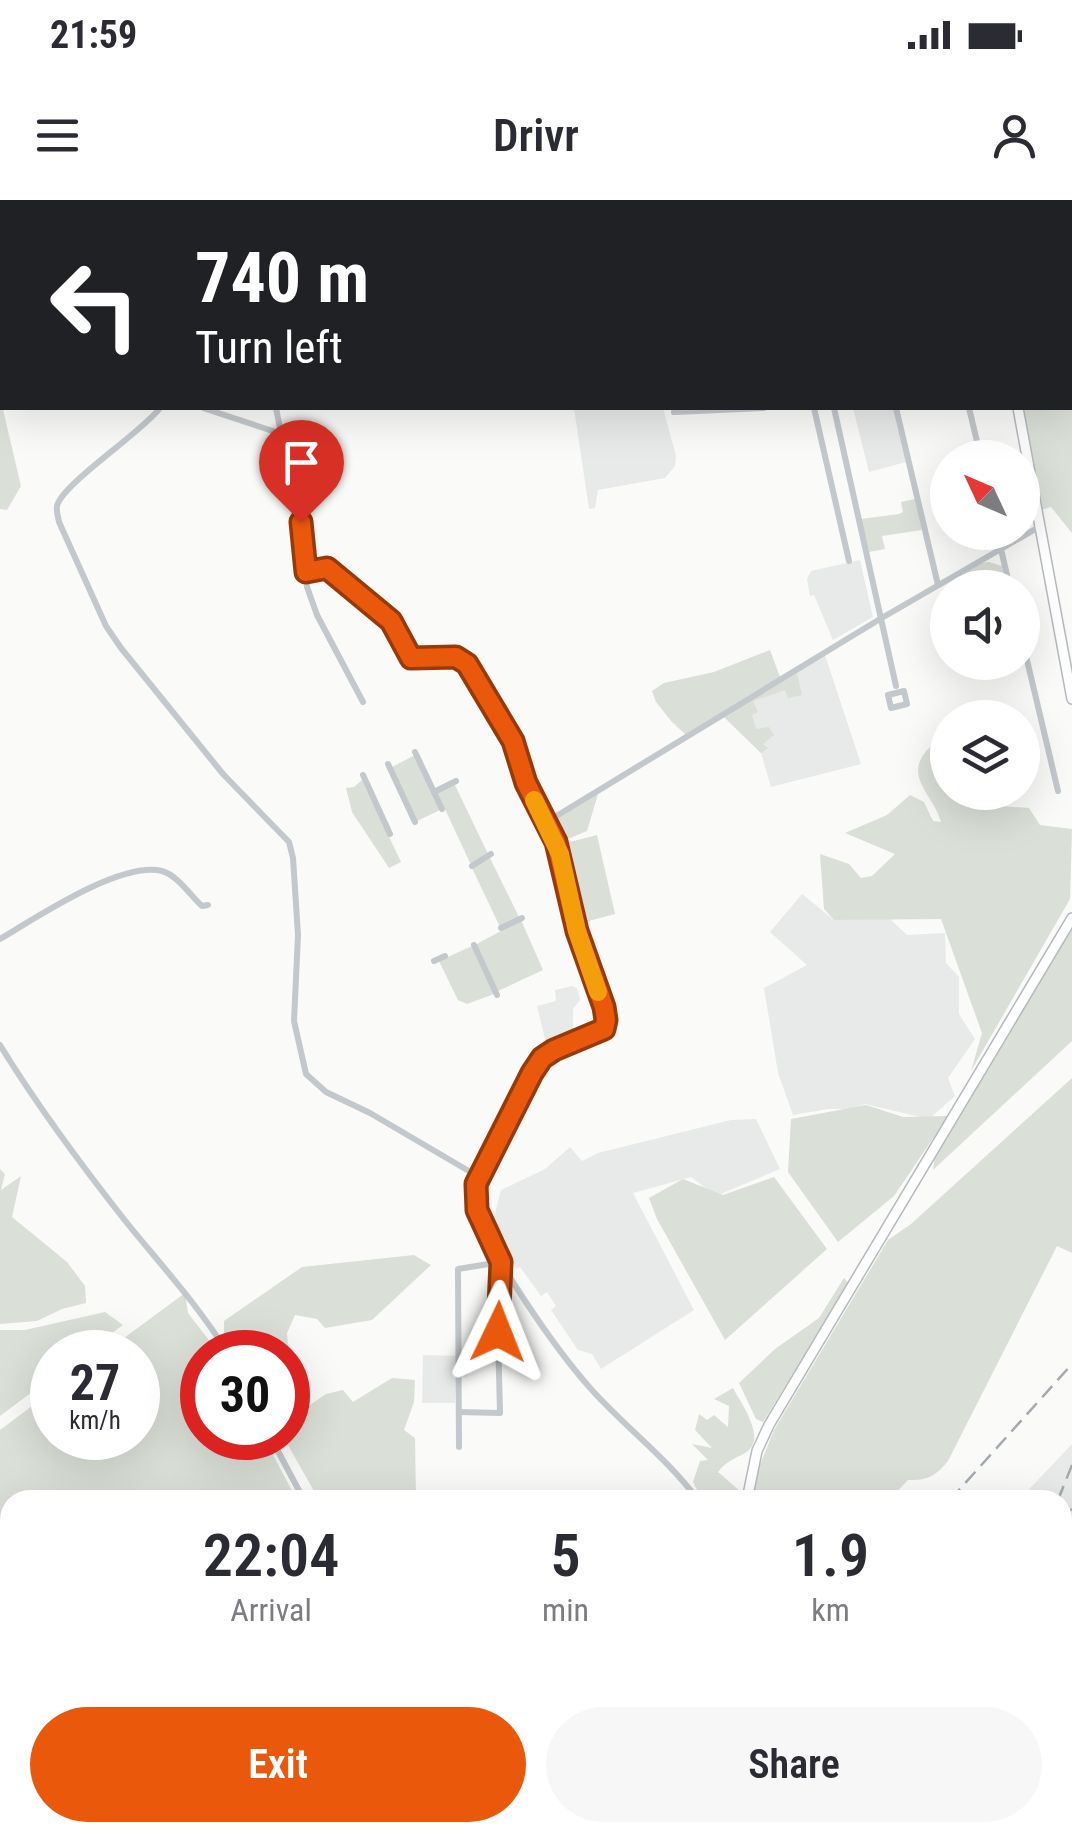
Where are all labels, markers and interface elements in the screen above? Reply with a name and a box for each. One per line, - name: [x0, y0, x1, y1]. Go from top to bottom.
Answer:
- text: 21:59: [50, 13, 137, 57]
- icon: menu: [30, 108, 85, 163]
- icon: person: [987, 108, 1042, 163]
- text: Drivr: [493, 109, 579, 162]
- text: 740 m: [195, 237, 369, 319]
- icon: left: [30, 240, 160, 370]
- text: Turn left: [195, 321, 343, 374]
- pin: [259, 420, 344, 523]
- icon: arrive: [274, 435, 329, 490]
- north arrow: [930, 440, 1040, 550]
- map controls: [930, 440, 1040, 810]
- button: sound: [930, 570, 1040, 680]
- button: layers: [930, 700, 1040, 810]
- position arrow: [446, 1280, 550, 1384]
- speed limit sign: 30: [180, 1330, 310, 1460]
- text: 27: [70, 1354, 120, 1412]
- text: km/h: [69, 1406, 121, 1435]
- text: 22:04: [203, 1520, 339, 1591]
- text: 5: [550, 1520, 581, 1591]
- text: 1.9: [792, 1520, 869, 1591]
- text: Arrival: [230, 1591, 312, 1629]
- text: min: [542, 1591, 589, 1629]
- text: km: [811, 1591, 850, 1629]
- button: Exit: [30, 1707, 526, 1822]
- button: Share: [546, 1707, 1042, 1822]

